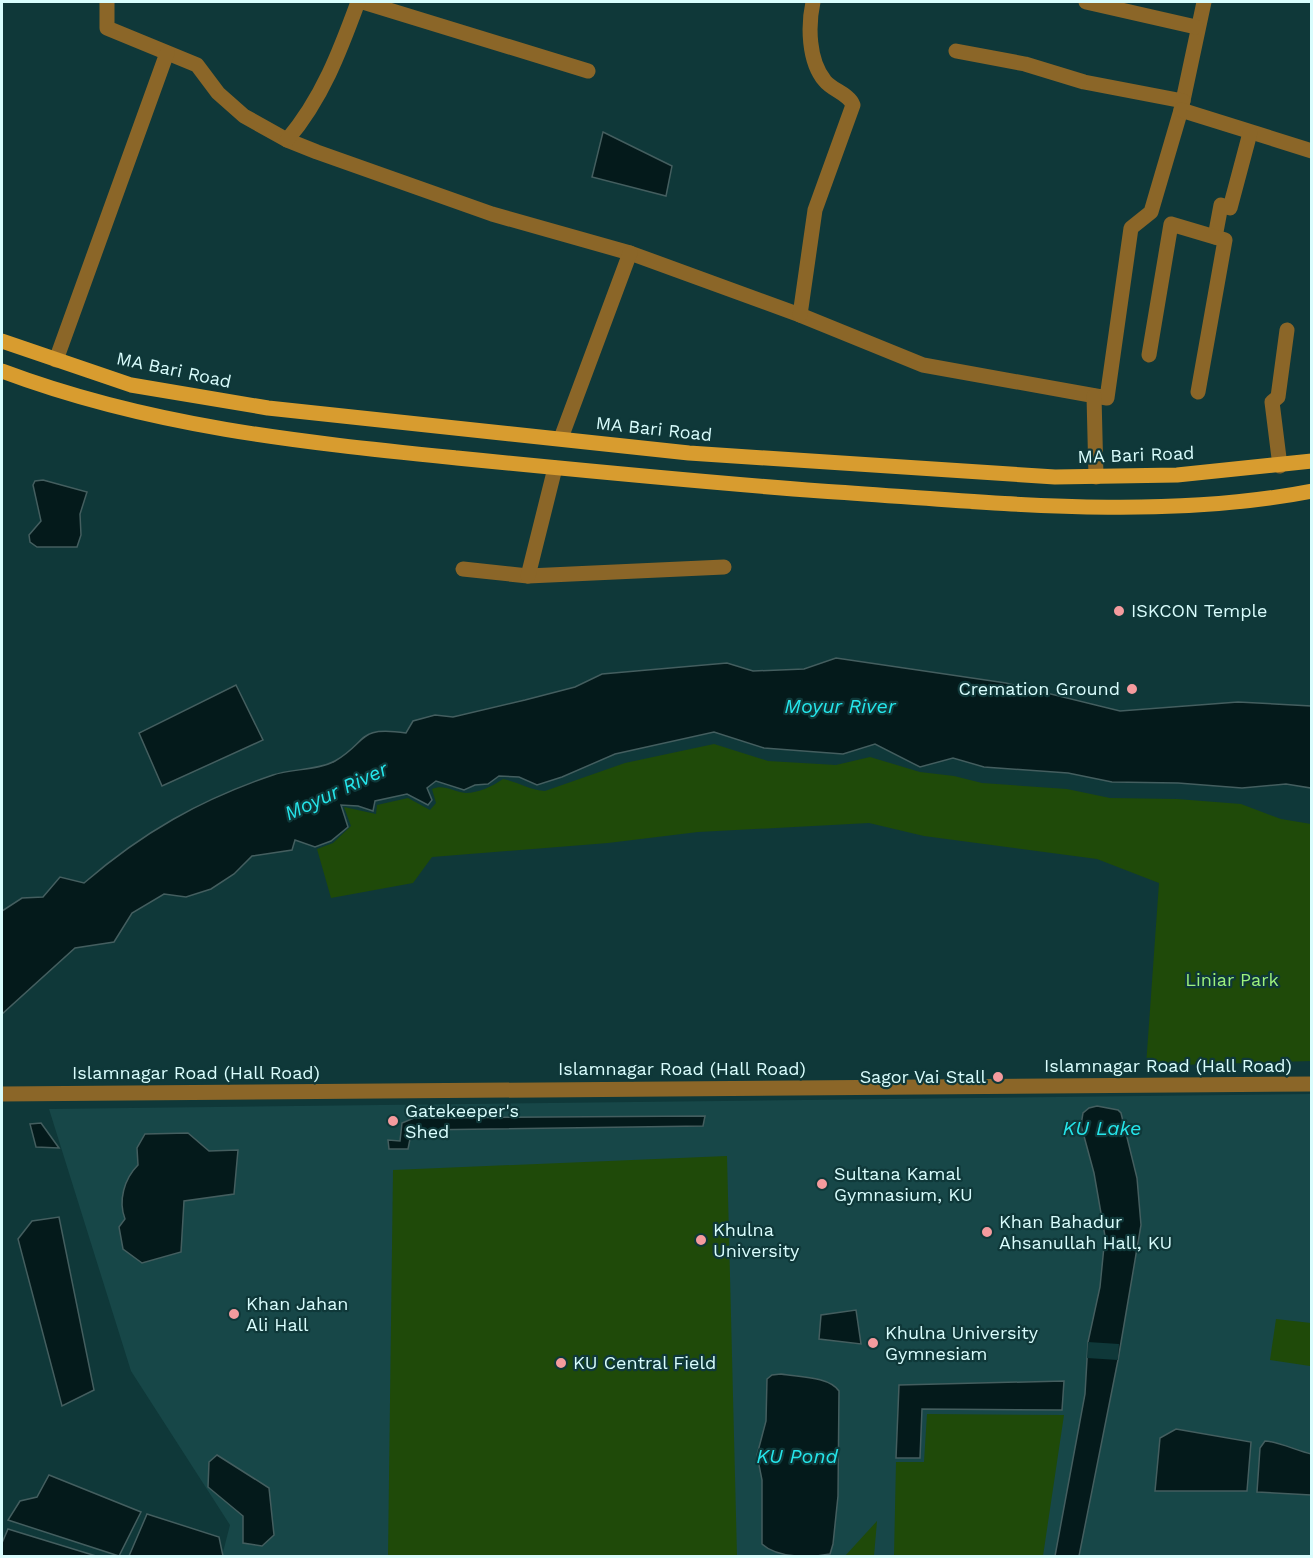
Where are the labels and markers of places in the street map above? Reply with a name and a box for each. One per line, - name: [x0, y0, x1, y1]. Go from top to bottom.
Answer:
- place label: ISKCON Temple: [1131, 600, 1267, 621]
- marker: ISKCON Temple: [1112, 604, 1126, 618]
- place label: Cremation Ground: [958, 678, 1120, 699]
- marker: Cremation Ground: [1125, 682, 1139, 696]
- place label: Sagor Vai Stall: [860, 1066, 986, 1087]
- marker: Sagor Vai Stall: [991, 1070, 1005, 1084]
- place label: Gatekeeper's Shed: [405, 1100, 519, 1142]
- marker: Gatekeeper's Shed: [386, 1114, 400, 1128]
- place label: Sultana Kamal Gymnasium, KU: [834, 1163, 973, 1205]
- marker: Sultana Kamal Gymnasium, KU: [815, 1177, 829, 1191]
- place label: Khan Bahadur Ahsanullah Hall, KU: [999, 1211, 1172, 1253]
- place label: Khulna University: [713, 1219, 800, 1261]
- marker: Khan Bahadur Ahsanullah Hall, KU: [980, 1225, 994, 1239]
- marker: Khulna University: [694, 1233, 708, 1247]
- place label: Khan Jahan Ali Hall: [246, 1293, 349, 1335]
- marker: Khan Jahan Ali Hall: [227, 1307, 241, 1321]
- place label: Khulna University Gymnesiam: [885, 1322, 1039, 1364]
- marker: Khulna University Gymnesiam: [866, 1336, 880, 1350]
- place label: KU Central Field: [573, 1352, 716, 1373]
- marker: KU Central Field: [554, 1356, 568, 1370]

